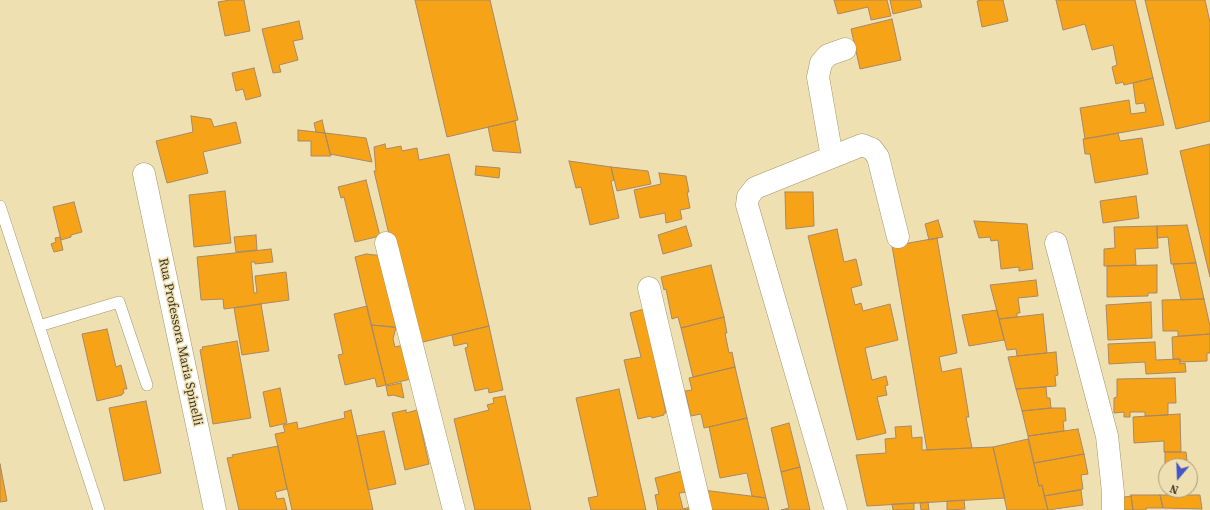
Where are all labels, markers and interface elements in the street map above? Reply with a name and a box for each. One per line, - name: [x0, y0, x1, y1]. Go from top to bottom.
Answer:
- street label: Rua Professora Maria Spinelli: [155, 257, 205, 427]
- north arrow: [1158, 458, 1198, 498]
- text: N: [1168, 480, 1180, 497]

